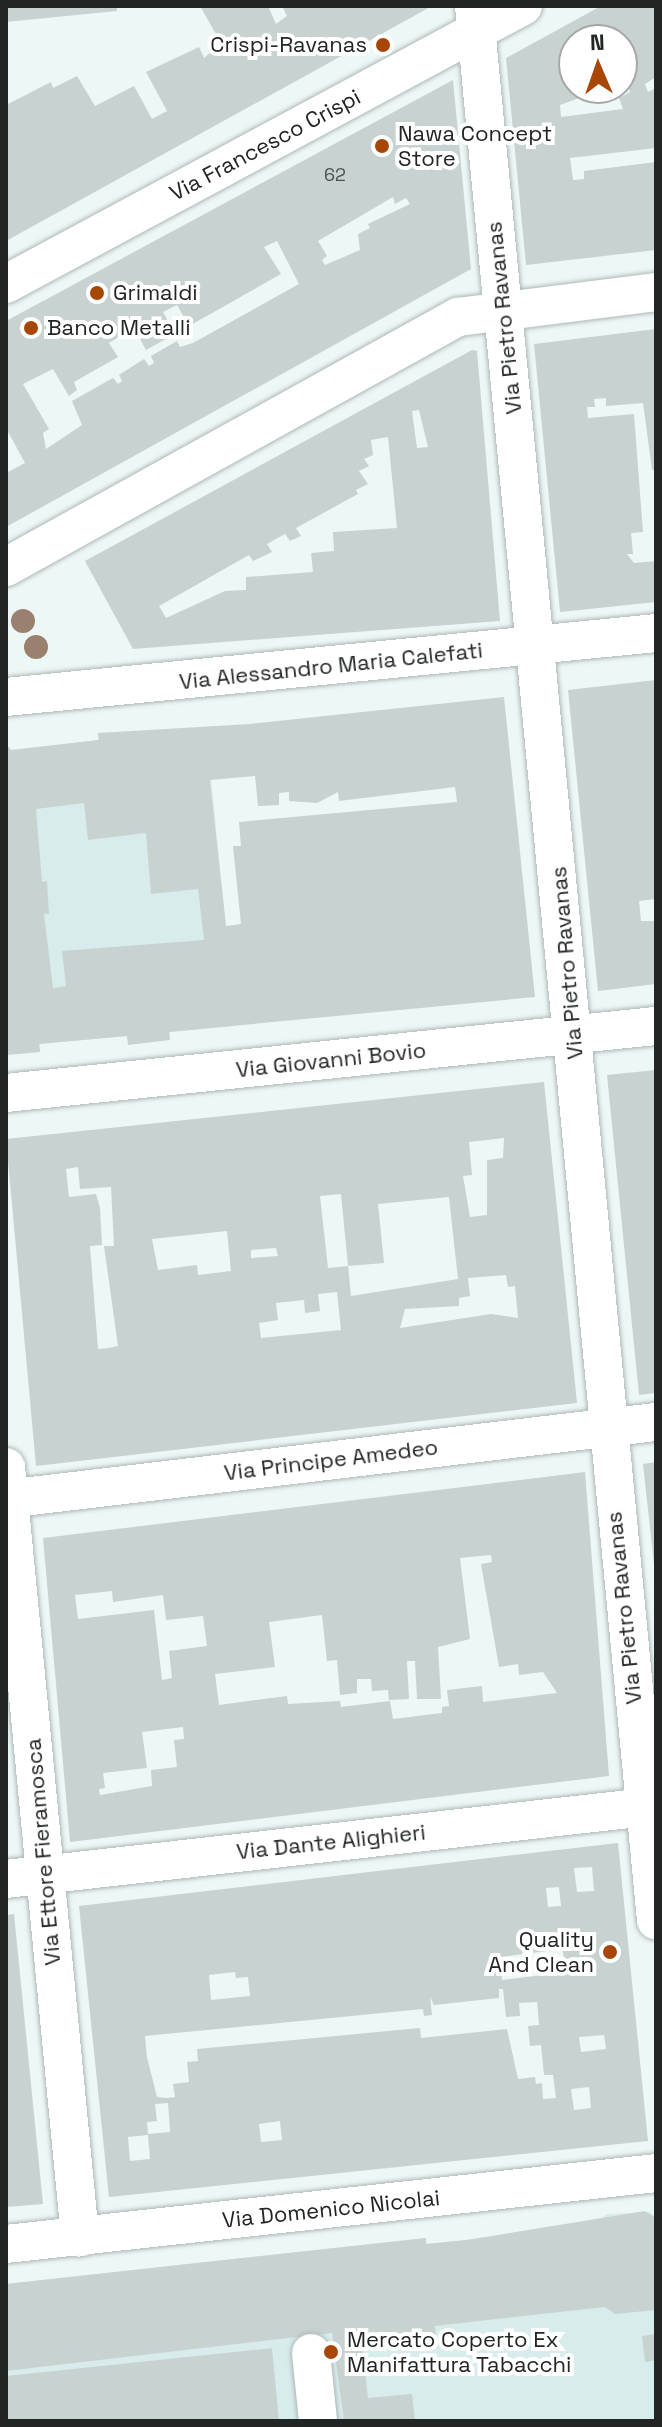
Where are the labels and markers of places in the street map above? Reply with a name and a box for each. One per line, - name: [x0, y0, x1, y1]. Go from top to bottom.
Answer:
- place label: Crispi-Ravanas: [210, 32, 367, 58]
- marker: Crispi-Ravanas: [374, 36, 392, 54]
- place label: Nawa Concept Store: [398, 120, 552, 172]
- marker: Nawa Concept Store: [373, 137, 391, 155]
- place label: Grimaldi: [113, 280, 198, 306]
- marker: Grimaldi: [88, 284, 106, 302]
- place label: Banco Metalli: [47, 315, 191, 341]
- marker: Banco Metalli: [22, 319, 40, 337]
- place label: Quality And Clean: [488, 1926, 594, 1978]
- marker: Quality And Clean: [601, 1943, 619, 1961]
- place label: Mercato Coperto Ex Manifattura Tabacchi: [347, 2326, 572, 2378]
- marker: Mercato Coperto Ex Manifattura Tabacchi: [322, 2343, 340, 2361]

